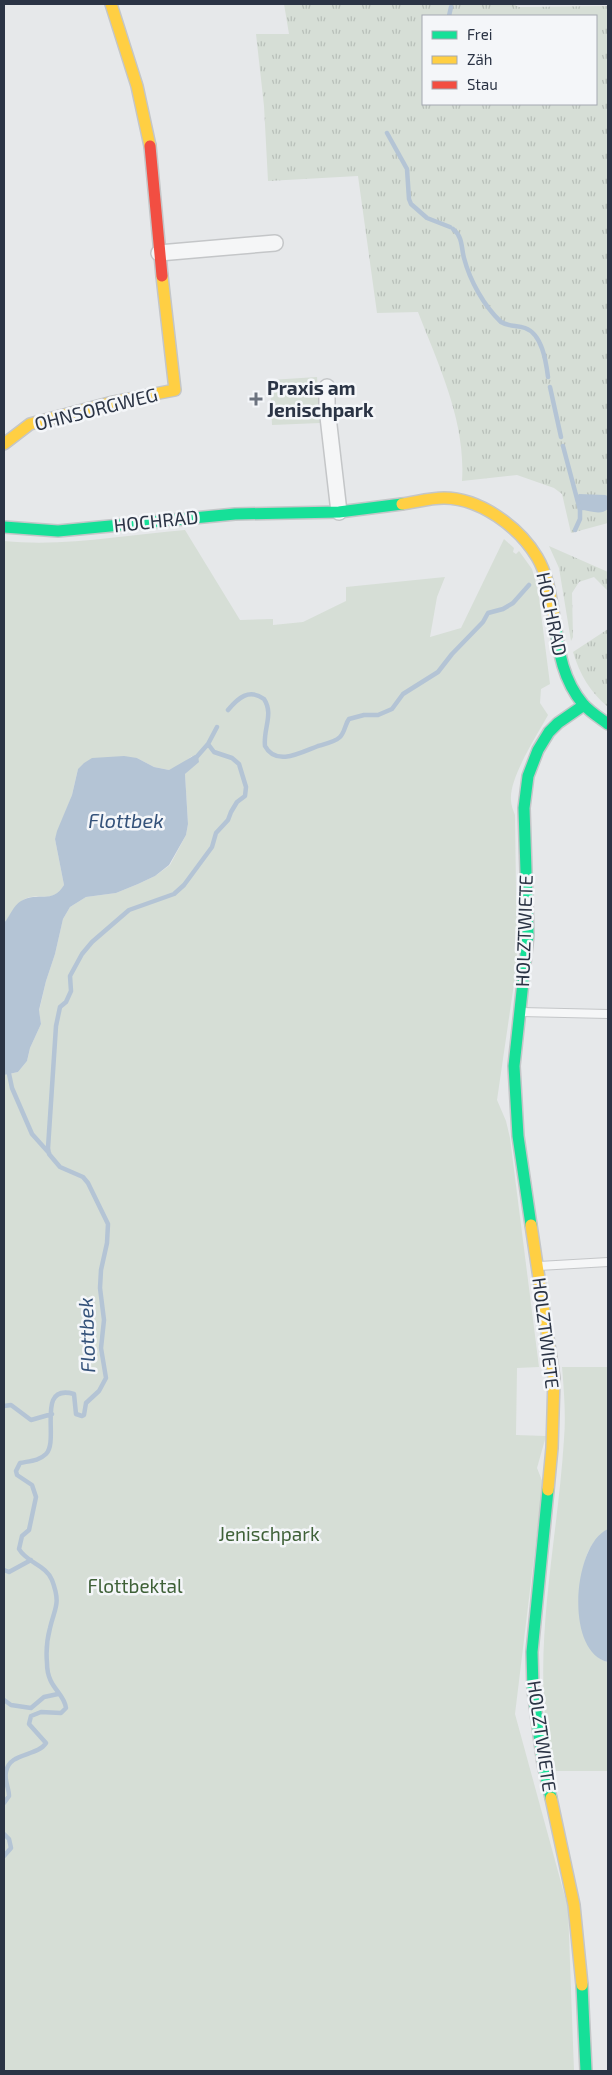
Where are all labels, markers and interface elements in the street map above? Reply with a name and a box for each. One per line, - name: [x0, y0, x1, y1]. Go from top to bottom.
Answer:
- legend: [422, 15, 597, 105]
- text: Frei: [467, 25, 492, 43]
- text: Zäh: [467, 50, 492, 68]
- text: Stau: [467, 75, 498, 93]
- place label: Praxis am Jenischpark: [267, 376, 374, 421]
- street label: OHNSORGWEG: [32, 382, 160, 435]
- marker: Praxis am Jenischpark: [249, 392, 263, 406]
- street label: HOCHRAD: [112, 505, 199, 536]
- street label: HOCHRAD: [532, 570, 573, 658]
- water label: Flottbek: [88, 808, 164, 832]
- street label: HOLZTWIETE: [510, 874, 537, 987]
- street label: HOLZTWIETE: [528, 1276, 565, 1390]
- water label: Flottbek: [73, 1297, 99, 1373]
- park label: Jenischpark: [218, 1522, 320, 1545]
- park label: Flottbektal: [87, 1574, 183, 1597]
- street label: HOLZTWIETE: [523, 1679, 562, 1793]

